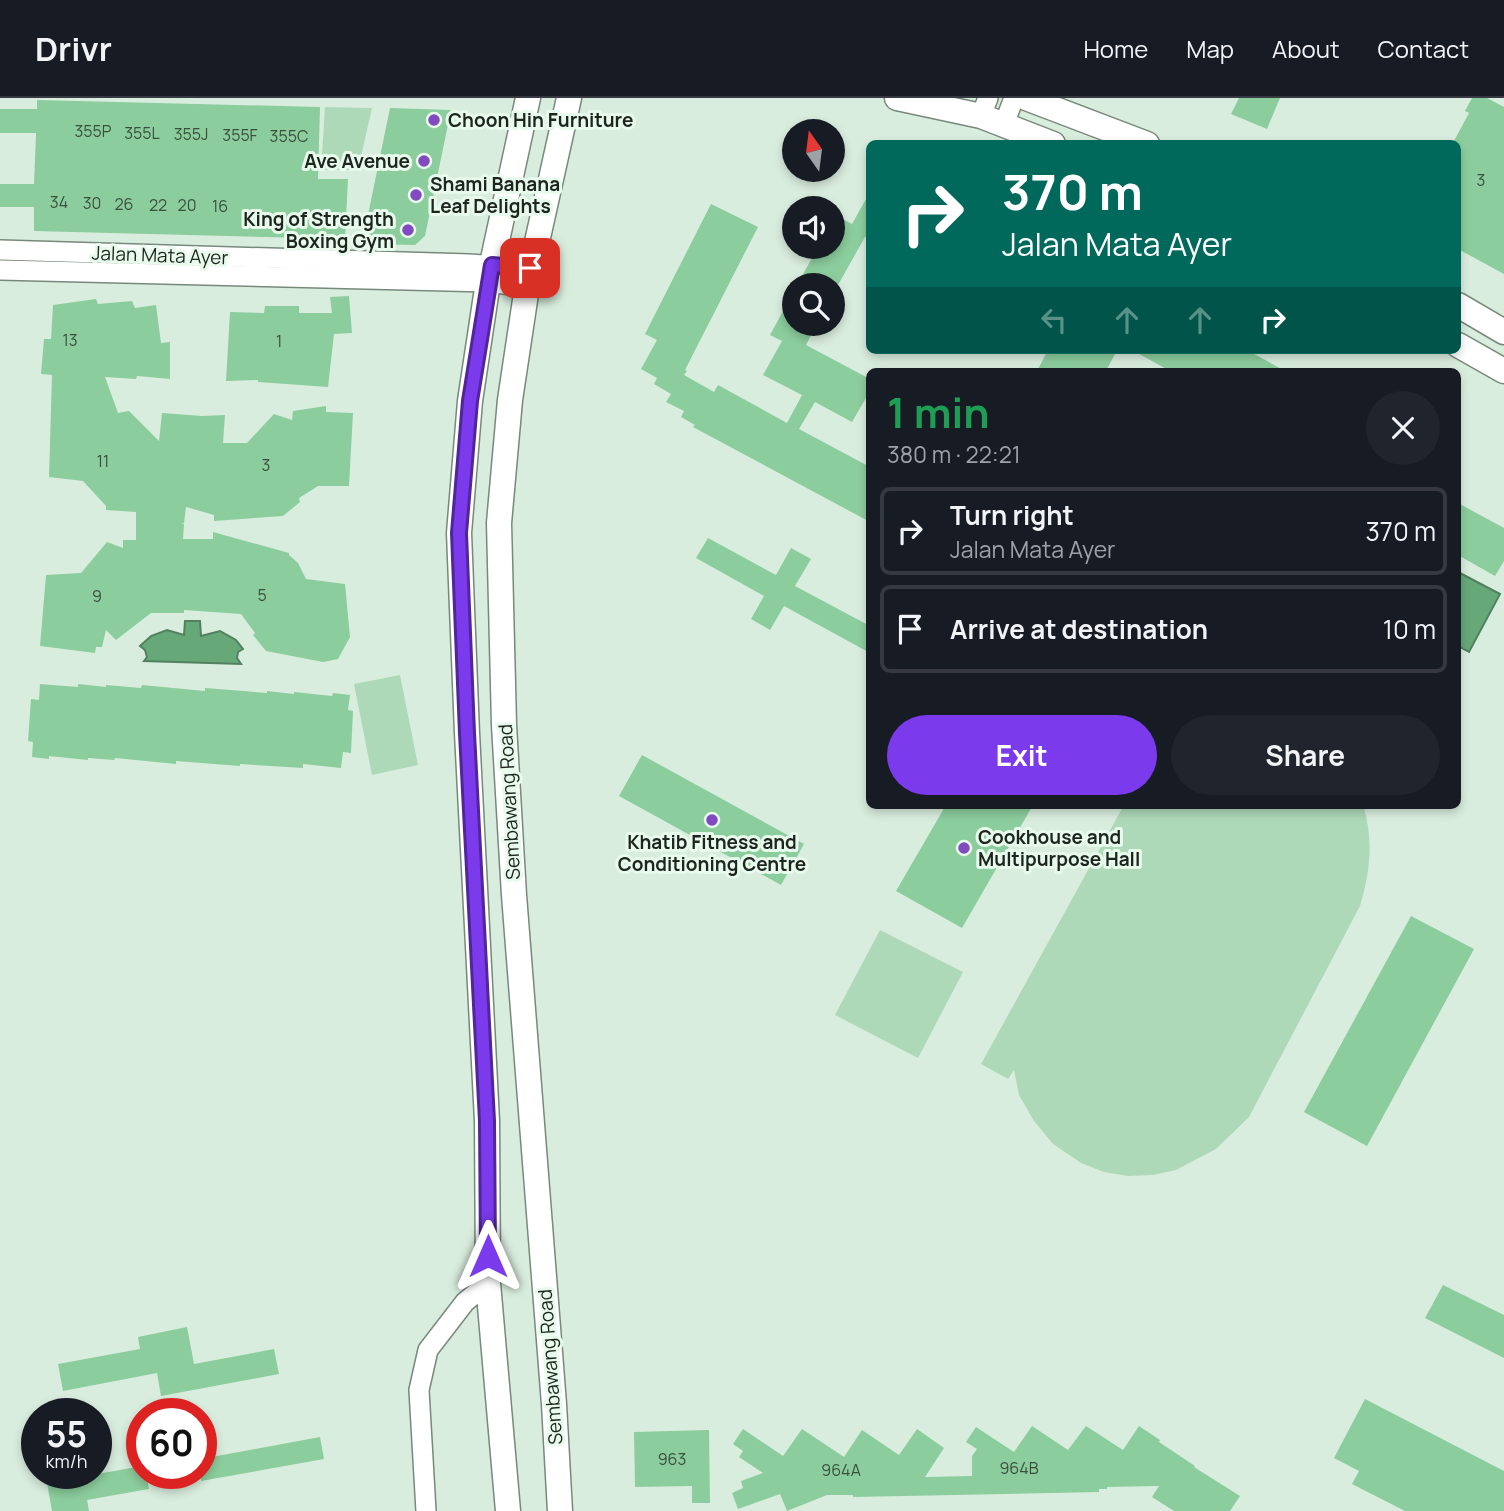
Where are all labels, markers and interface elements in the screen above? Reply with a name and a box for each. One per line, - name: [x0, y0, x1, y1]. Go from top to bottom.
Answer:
- text: Drivr: [35, 26, 112, 71]
- text: Home: [1083, 32, 1148, 65]
- text: Map: [1186, 32, 1234, 65]
- text: About: [1272, 32, 1340, 65]
- text: Contact: [1378, 32, 1469, 65]
- place label: Choon Hin Furniture: [448, 107, 633, 133]
- marker: Choon Hin Furniture: [426, 112, 442, 128]
- north arrow: [782, 119, 845, 182]
- map controls: [782, 119, 845, 336]
- house number: 355P: [75, 120, 112, 142]
- house number: 355L: [124, 122, 160, 144]
- house number: 355J: [174, 123, 208, 145]
- house number: 355F: [222, 124, 258, 146]
- house number: 355C: [270, 125, 308, 147]
- place label: Ave Avenue: [304, 148, 410, 174]
- marker: Ave Avenue: [416, 153, 432, 169]
- text: 370 m: [1002, 158, 1143, 225]
- icon: right: [887, 168, 978, 259]
- house number: 3: [1477, 169, 1485, 191]
- place label: Shami Banana Leaf Delights: [430, 171, 560, 219]
- marker: Shami Banana Leaf Delights: [408, 187, 424, 203]
- house number: 34: [50, 191, 68, 213]
- house number: 30: [83, 192, 101, 214]
- house number: 26: [114, 193, 134, 215]
- house number: 22: [149, 194, 167, 216]
- house number: 20: [178, 194, 196, 216]
- house number: 16: [212, 195, 228, 217]
- button: sound: [782, 196, 845, 259]
- place label: King of Strength Boxing Gym: [243, 206, 394, 254]
- marker: King of Strength Boxing Gym: [400, 222, 416, 238]
- text: Jalan Mata Ayer: [1002, 222, 1232, 266]
- pin: [500, 238, 560, 298]
- street label: Jalan Mata Ayer: [91, 240, 229, 270]
- icon: arrive: [511, 249, 549, 287]
- button: search: [782, 273, 845, 336]
- icon: left: [1035, 301, 1073, 339]
- icon: ahead: [1108, 301, 1146, 339]
- icon: ahead: [1181, 301, 1219, 339]
- icon: right: [1254, 301, 1292, 339]
- house number: 13: [62, 329, 78, 351]
- house number: 1: [276, 330, 282, 352]
- text: 1 min: [887, 383, 990, 441]
- button: close: [1366, 391, 1440, 465]
- text: 380 m · 22:21: [887, 438, 1021, 470]
- house number: 11: [97, 450, 109, 472]
- house number: 3: [262, 454, 270, 476]
- text: Turn right: [950, 497, 1074, 533]
- icon: right: [891, 512, 929, 550]
- text: 370 m: [1365, 513, 1436, 549]
- text: Jalan Mata Ayer: [950, 533, 1115, 565]
- house number: 5: [257, 584, 267, 606]
- house number: 9: [92, 585, 102, 607]
- icon: arrive: [891, 610, 929, 648]
- text: Arrive at destination: [950, 611, 1208, 647]
- text: 10 m: [1383, 611, 1436, 647]
- button: Exit: [887, 715, 1157, 795]
- button: Share: [1171, 715, 1440, 795]
- street label: Sembawang Road: [492, 723, 526, 881]
- marker: Khatib Fitness and Conditioning Centre: [704, 812, 720, 828]
- place label: Cookhouse and Multipurpose Hall: [978, 824, 1140, 872]
- place label: Khatib Fitness and Conditioning Centre: [618, 829, 806, 877]
- marker: Cookhouse and Multipurpose Hall: [956, 840, 972, 856]
- position arrow: [451, 1219, 525, 1293]
- street label: Sembawang Road: [532, 1288, 568, 1446]
- speed limit sign: 60: [126, 1398, 217, 1489]
- text: 55: [46, 1410, 87, 1458]
- house number: 963: [658, 1448, 686, 1470]
- text: km/h: [46, 1449, 87, 1473]
- house number: 964B: [999, 1457, 1039, 1479]
- house number: 964A: [821, 1459, 861, 1481]

